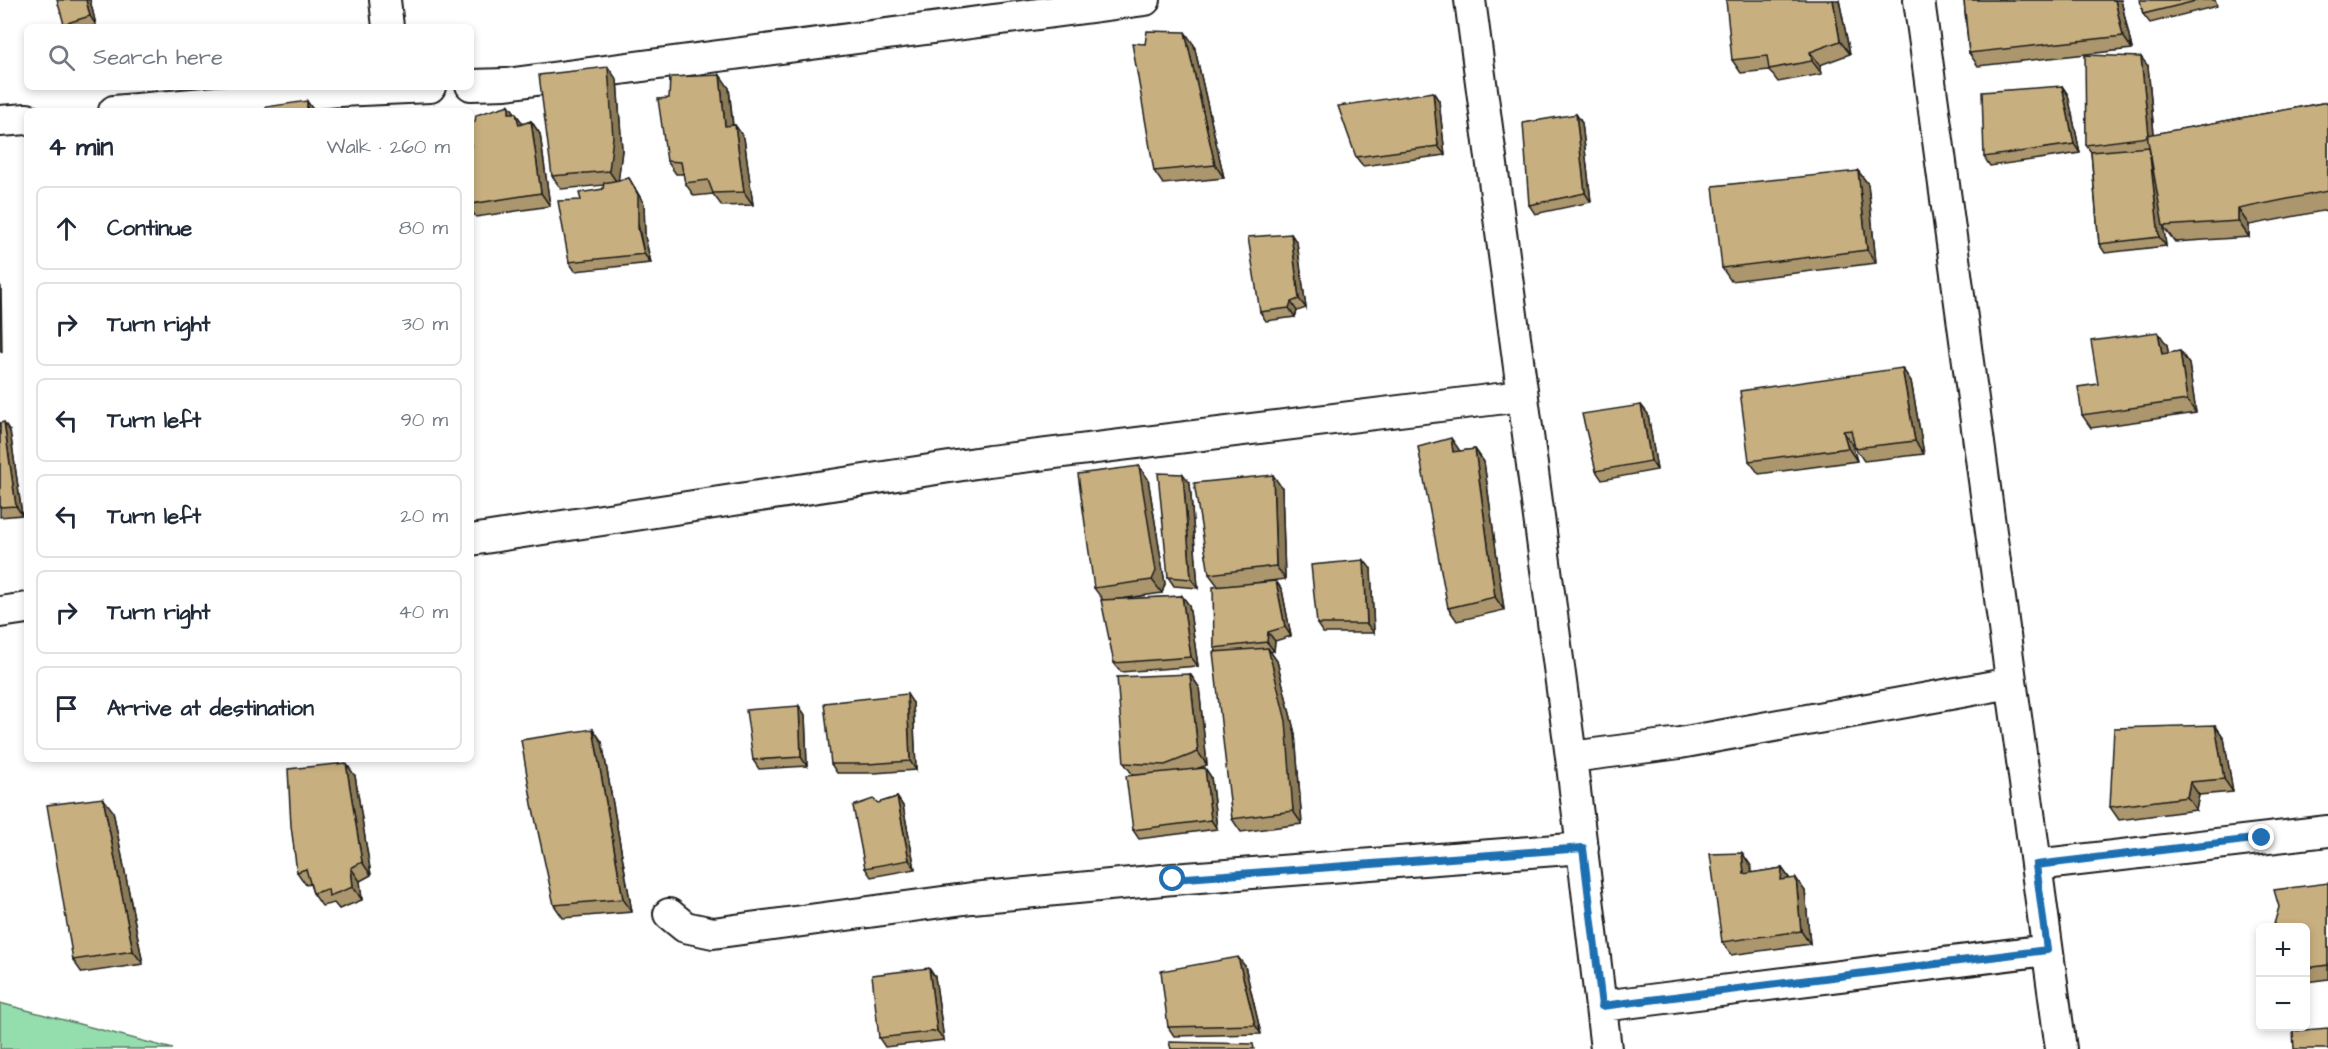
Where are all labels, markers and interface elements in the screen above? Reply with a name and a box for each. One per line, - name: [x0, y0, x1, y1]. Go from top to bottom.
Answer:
- search box: [24, 24, 474, 90]
- icon: search: [45, 41, 78, 74]
- text: Search here: [93, 42, 223, 73]
- text: 4 min: [48, 129, 113, 165]
- text: Walk · 260 m: [327, 133, 450, 161]
- icon: ahead: [50, 212, 83, 245]
- text: Continue: [107, 213, 192, 244]
- text: 80 m: [399, 214, 448, 242]
- icon: right: [50, 308, 83, 341]
- text: Turn right: [107, 309, 210, 340]
- text: 30 m: [402, 310, 448, 338]
- icon: left: [50, 404, 83, 437]
- text: Turn left: [107, 405, 201, 436]
- text: 90 m: [400, 406, 448, 434]
- icon: left: [50, 500, 83, 533]
- text: Turn left: [107, 501, 201, 532]
- text: 20 m: [400, 502, 448, 530]
- icon: right: [50, 596, 83, 629]
- text: Turn right: [107, 597, 210, 628]
- text: 40 m: [398, 598, 448, 626]
- icon: arrive: [50, 692, 83, 725]
- text: Arrive at destination: [107, 693, 314, 724]
- route end: [2248, 824, 2274, 850]
- route start: [1159, 865, 1185, 891]
- map controls: [2256, 923, 2310, 1031]
- button: +: [2256, 923, 2310, 977]
- button: −: [2256, 977, 2310, 1031]

